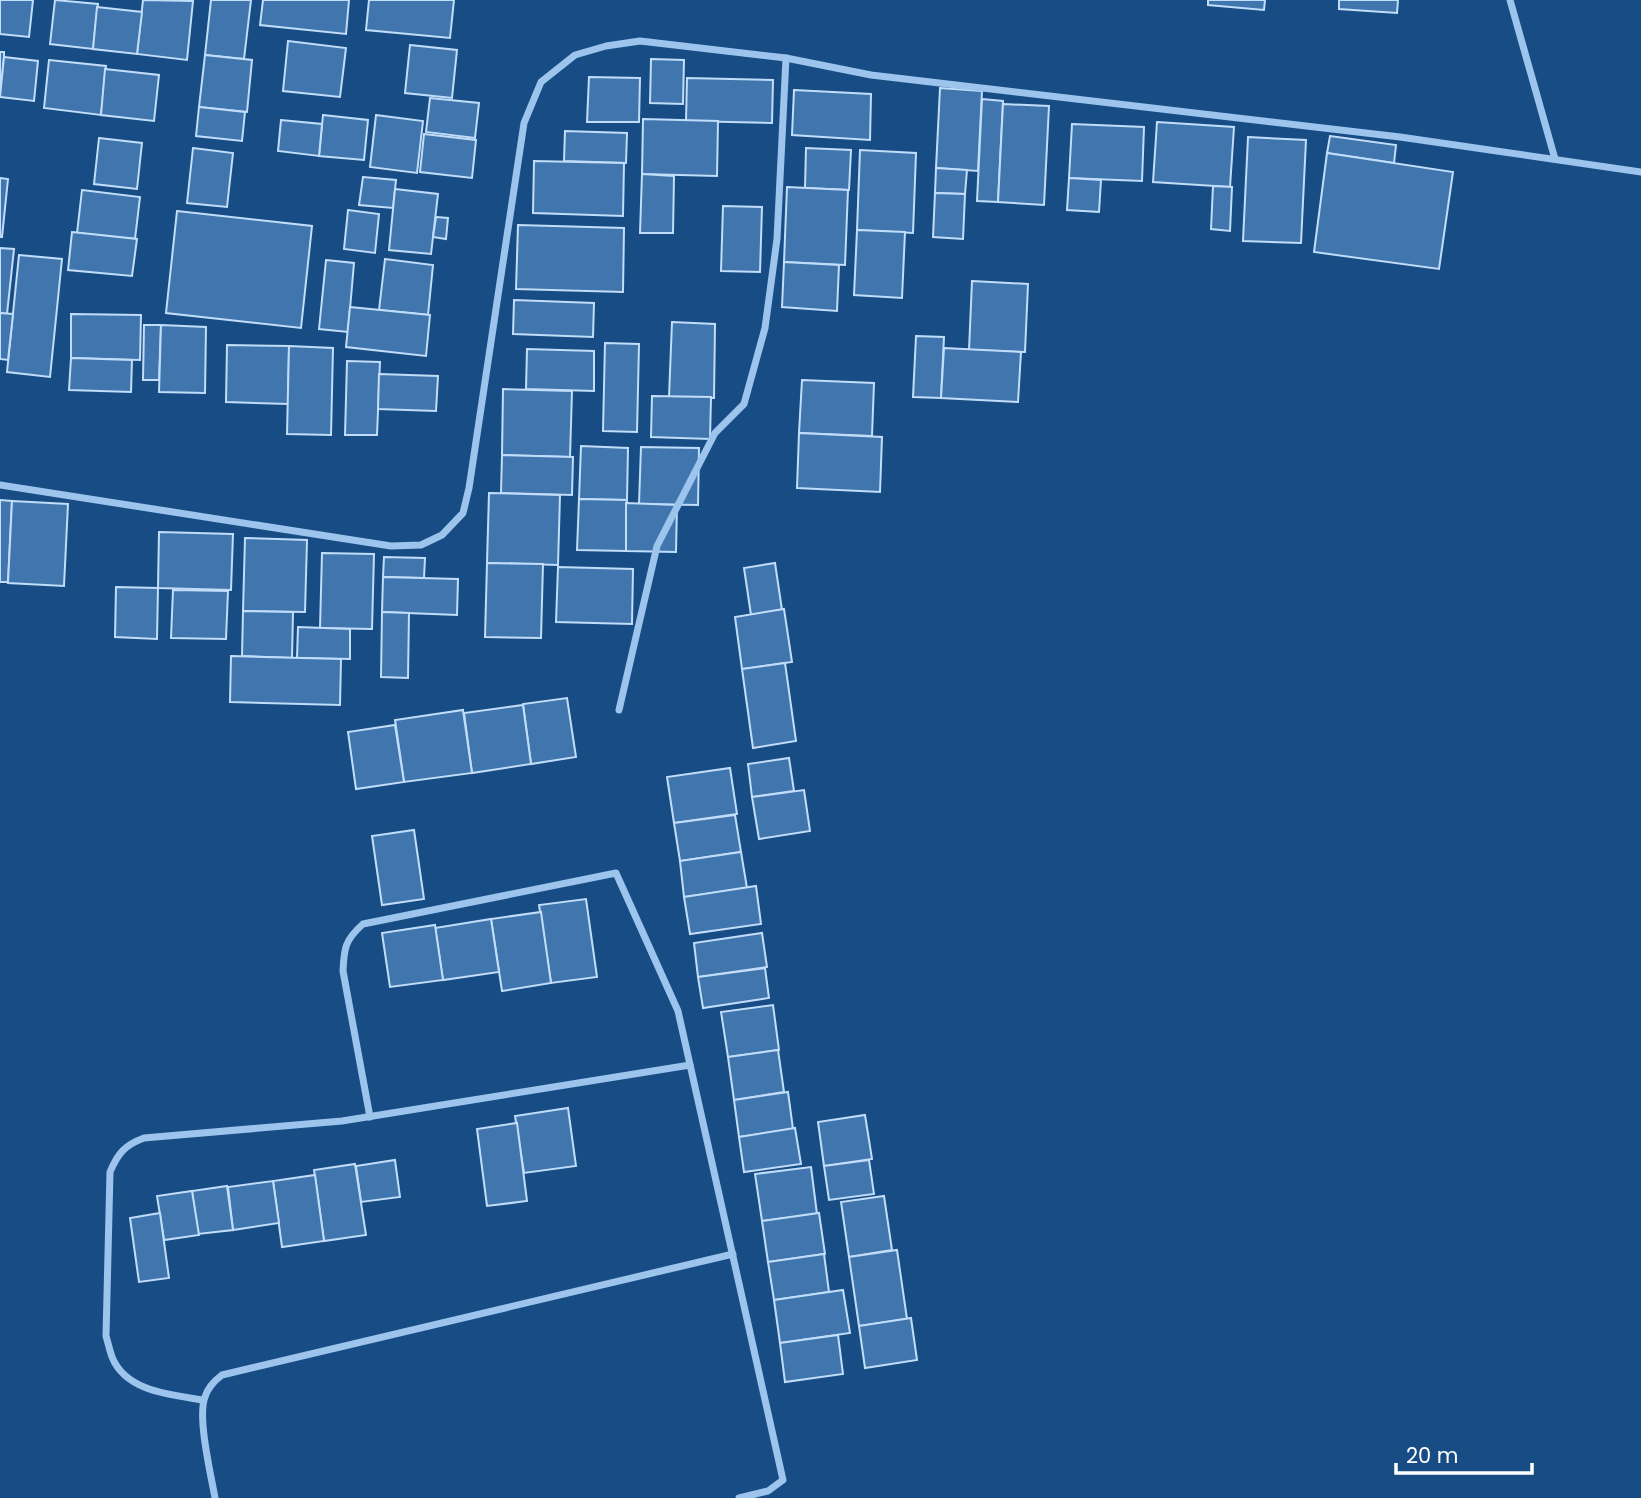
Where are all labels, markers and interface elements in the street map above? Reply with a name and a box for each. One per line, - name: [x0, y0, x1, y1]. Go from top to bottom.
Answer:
- scale bar: [1396, 1432, 1532, 1476]
- text: 20 m: [1406, 1441, 1459, 1470]

